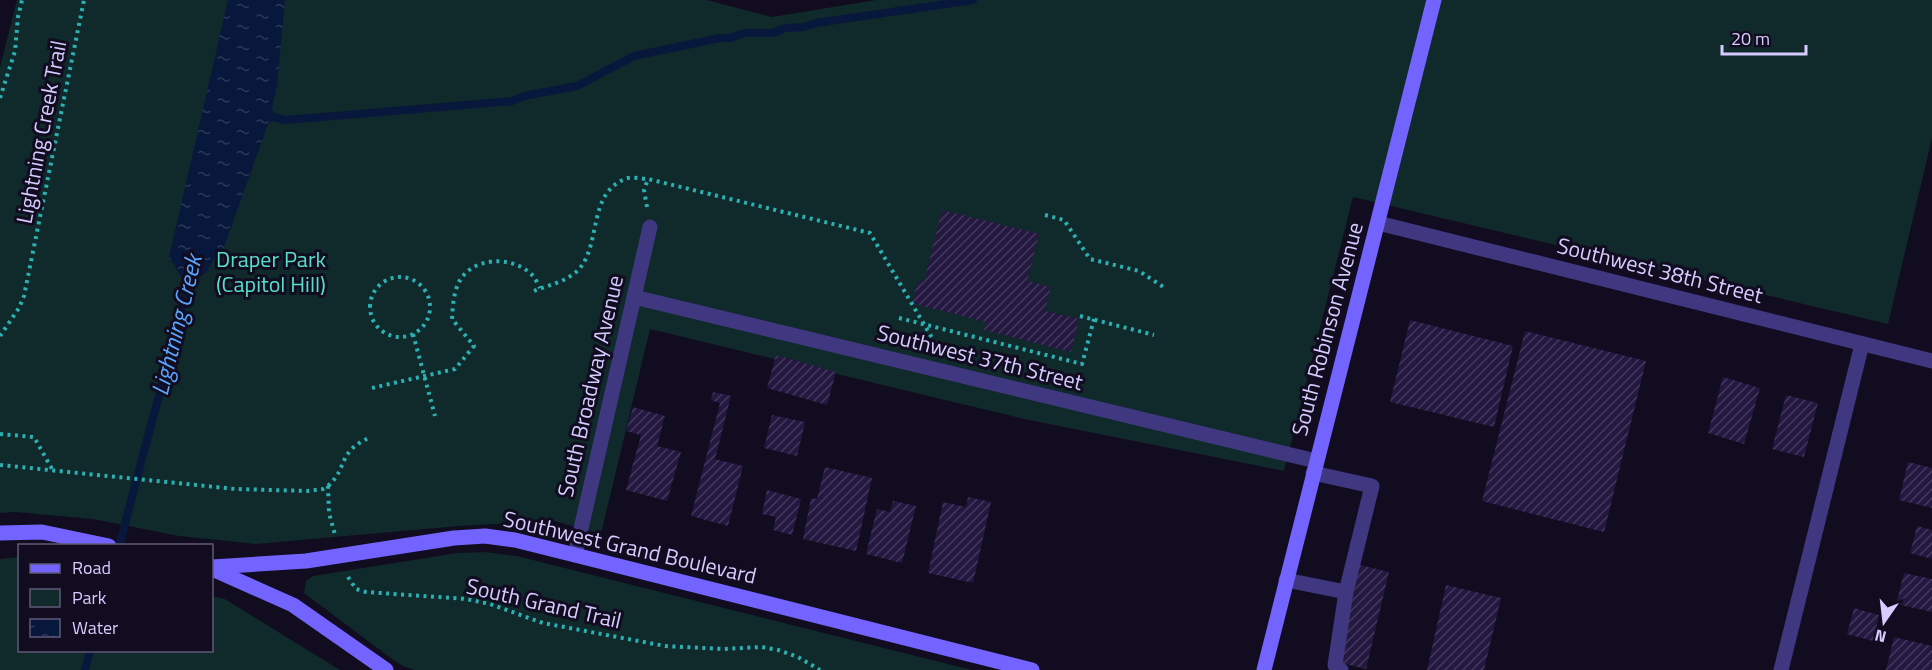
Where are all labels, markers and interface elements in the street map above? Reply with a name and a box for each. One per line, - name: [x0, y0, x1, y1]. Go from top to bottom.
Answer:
- scale bar: [1722, 18, 1806, 56]
- text: 20 m: [1731, 25, 1770, 52]
- street label: Lightning Creek Trail: [7, 38, 75, 226]
- street label: South Robinson Avenue: [1282, 218, 1372, 440]
- street label: Southwest 38th Street: [1554, 228, 1767, 312]
- park label: Draper Park (Capitol Hill): [216, 242, 327, 301]
- water label: Lightning Creek: [141, 248, 212, 399]
- street label: South Broadway Avenue: [548, 272, 632, 500]
- street label: Southwest 37th Street: [874, 315, 1087, 399]
- street label: Southwest Grand Boulevard: [500, 501, 760, 593]
- legend: [18, 544, 213, 652]
- text: Road: [72, 554, 111, 581]
- street label: South Grand Trail: [463, 569, 625, 637]
- text: Park: [72, 584, 107, 611]
- north arrow: [1854, 592, 1914, 652]
- text: Water: [72, 614, 118, 641]
- text: N: [1872, 624, 1889, 650]

